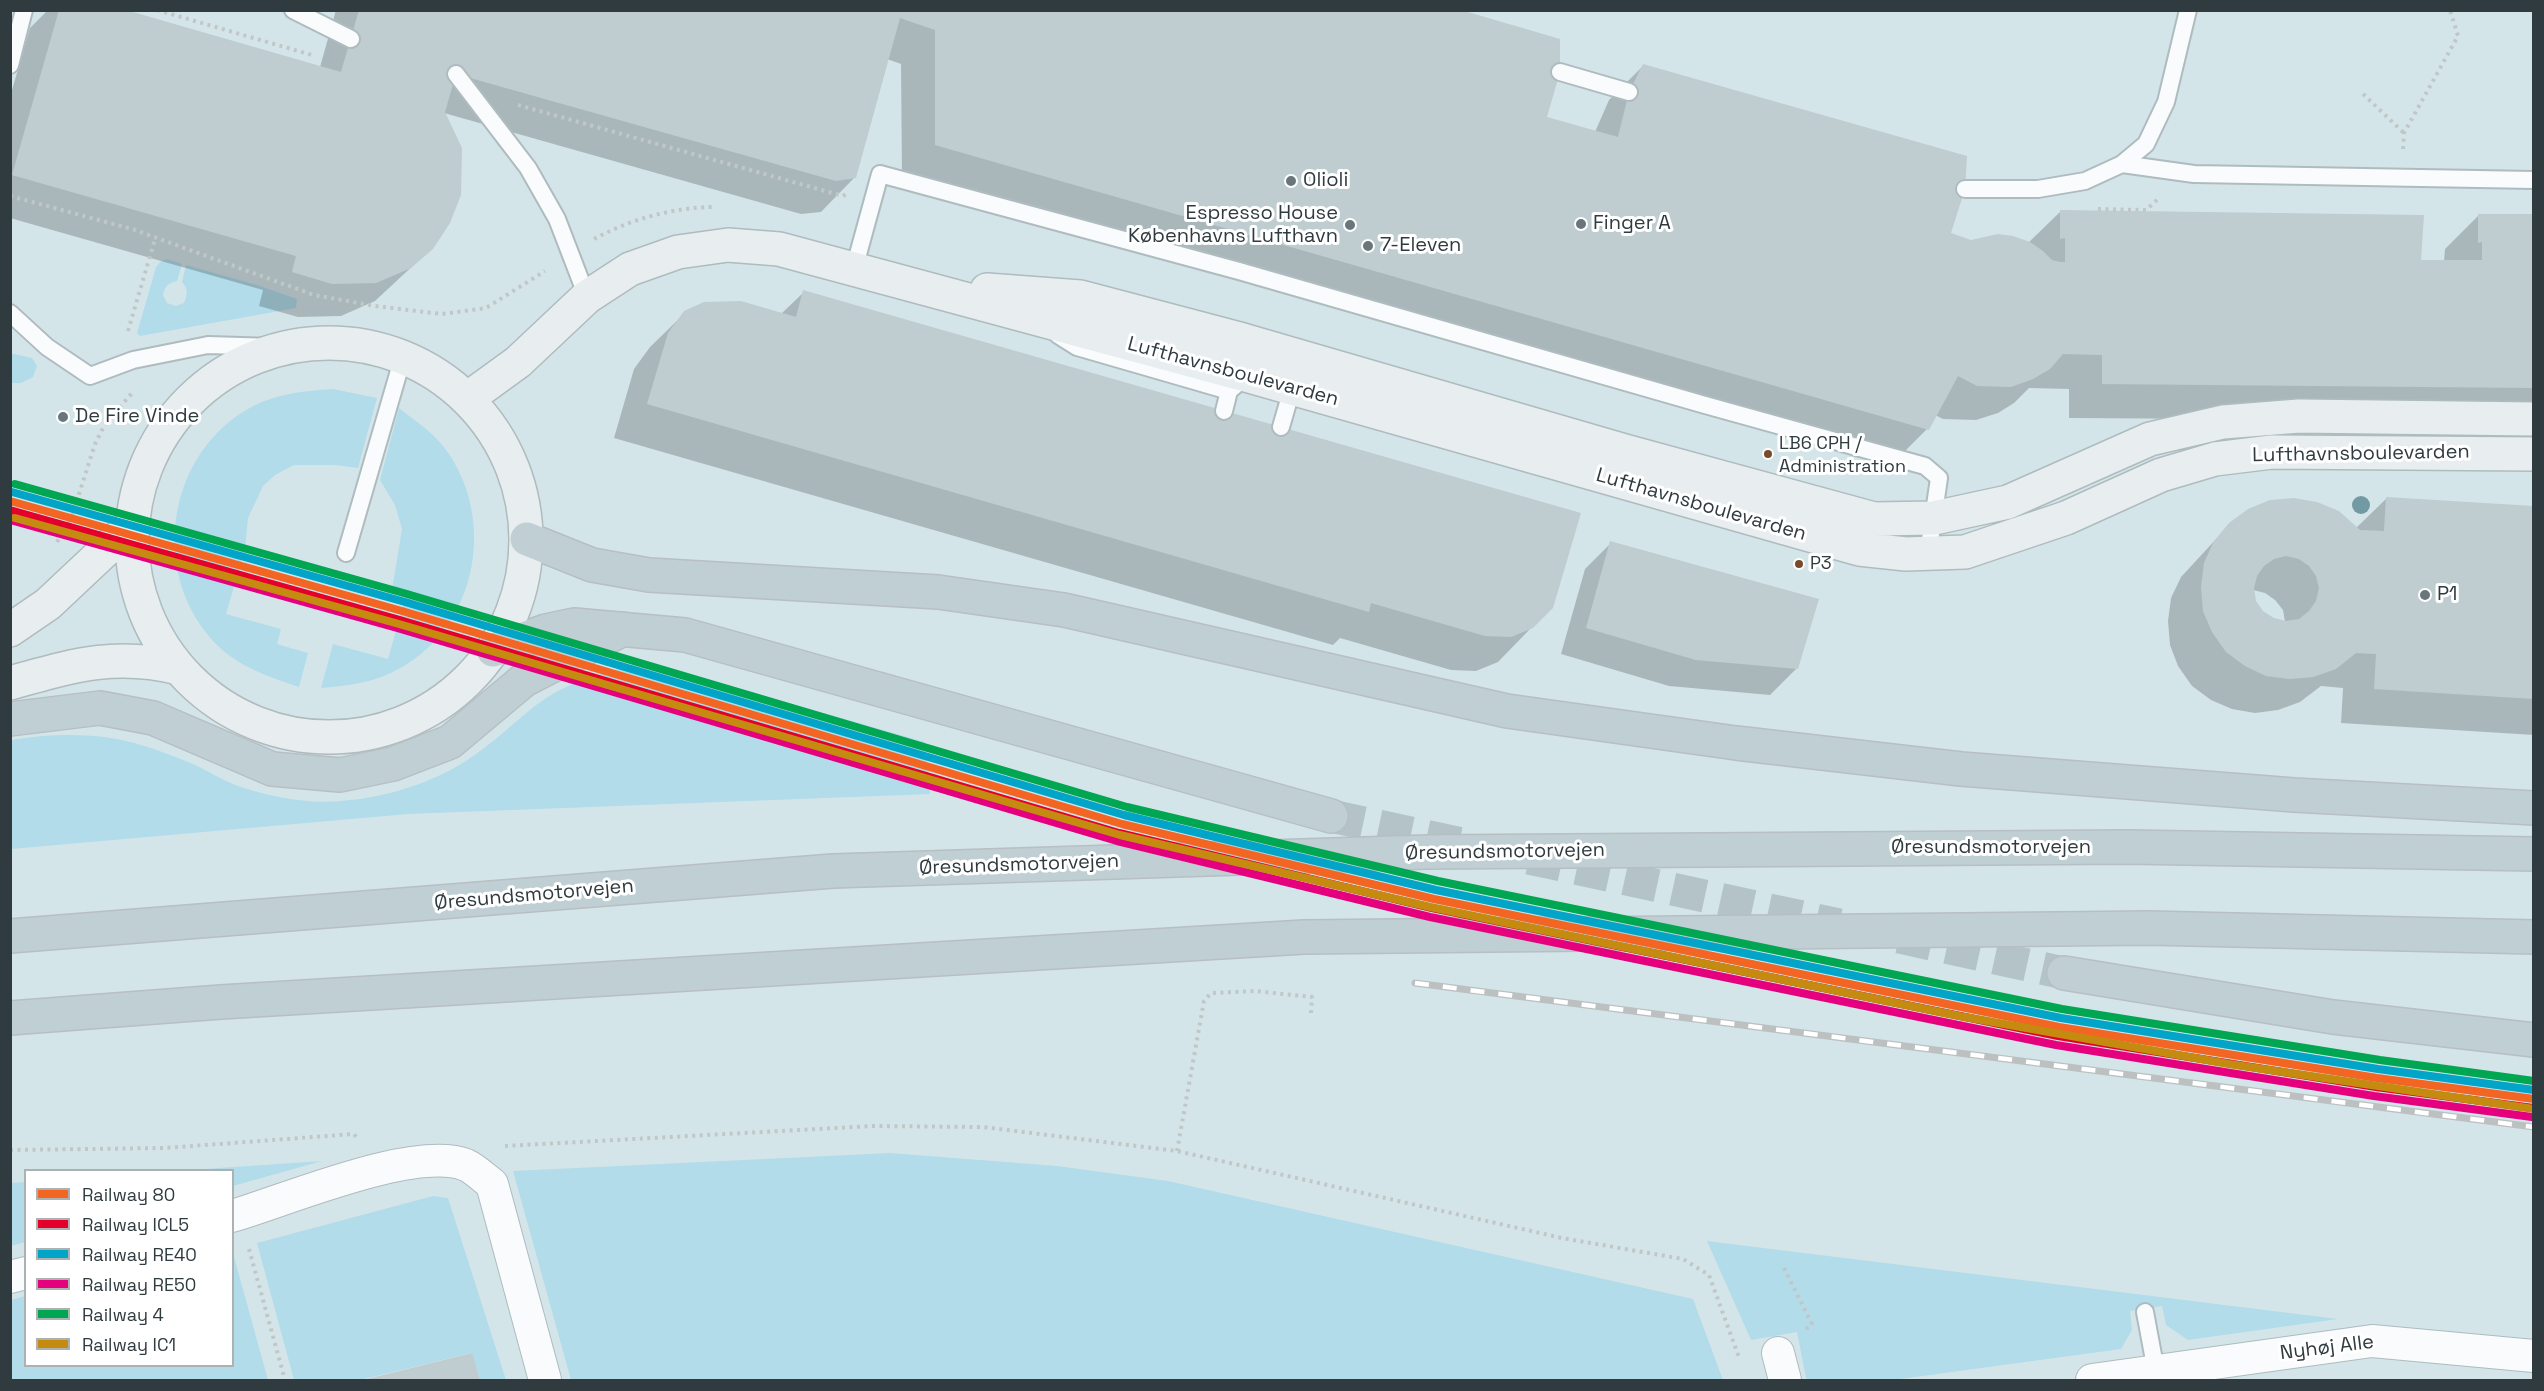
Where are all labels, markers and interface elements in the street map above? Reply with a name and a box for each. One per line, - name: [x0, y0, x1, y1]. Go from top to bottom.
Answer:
- place label: Olioli: [1303, 169, 1348, 193]
- marker: Olioli: [1284, 174, 1298, 188]
- place label: Espresso House Københavns Lufthavn: [1128, 202, 1338, 249]
- place label: Finger A: [1593, 212, 1671, 236]
- marker: Finger A: [1574, 217, 1588, 231]
- marker: Espresso House Københavns Lufthavn: [1343, 218, 1357, 232]
- place label: 7-Eleven: [1380, 234, 1461, 258]
- marker: 7-Eleven: [1361, 239, 1375, 253]
- street label: Lufthavnsboulevarden: [1125, 332, 1341, 412]
- place label: De Fire Vinde: [75, 405, 199, 429]
- marker: De Fire Vinde: [56, 410, 70, 424]
- place label: LB6 CPH / Administration: [1779, 433, 1906, 476]
- street label: Lufthavnsboulevarden: [2252, 440, 2470, 468]
- marker: LB6 CPH / Administration: [1762, 448, 1774, 460]
- street label: Lufthavnsboulevarden: [1593, 463, 1809, 547]
- place label: P3: [1810, 553, 1832, 575]
- marker: P3: [1793, 558, 1805, 570]
- place label: P1: [2437, 583, 2457, 607]
- marker: P1: [2418, 588, 2432, 602]
- street label: Øresundsmotorvejen: [1891, 836, 2091, 860]
- street label: Øresundsmotorvejen: [1405, 838, 1605, 866]
- street label: Øresundsmotorvejen: [919, 850, 1119, 880]
- street label: Øresundsmotorvejen: [433, 874, 635, 916]
- legend: [24, 1169, 234, 1367]
- text: Railway 80: [82, 1183, 175, 1206]
- text: Railway ICL5: [82, 1213, 189, 1236]
- text: Railway RE40: [82, 1243, 197, 1266]
- text: Railway RE50: [82, 1273, 196, 1296]
- text: Railway 4: [82, 1303, 164, 1326]
- street label: Nyhøj Alle: [2279, 1330, 2375, 1366]
- text: Railway IC1: [82, 1333, 176, 1356]

